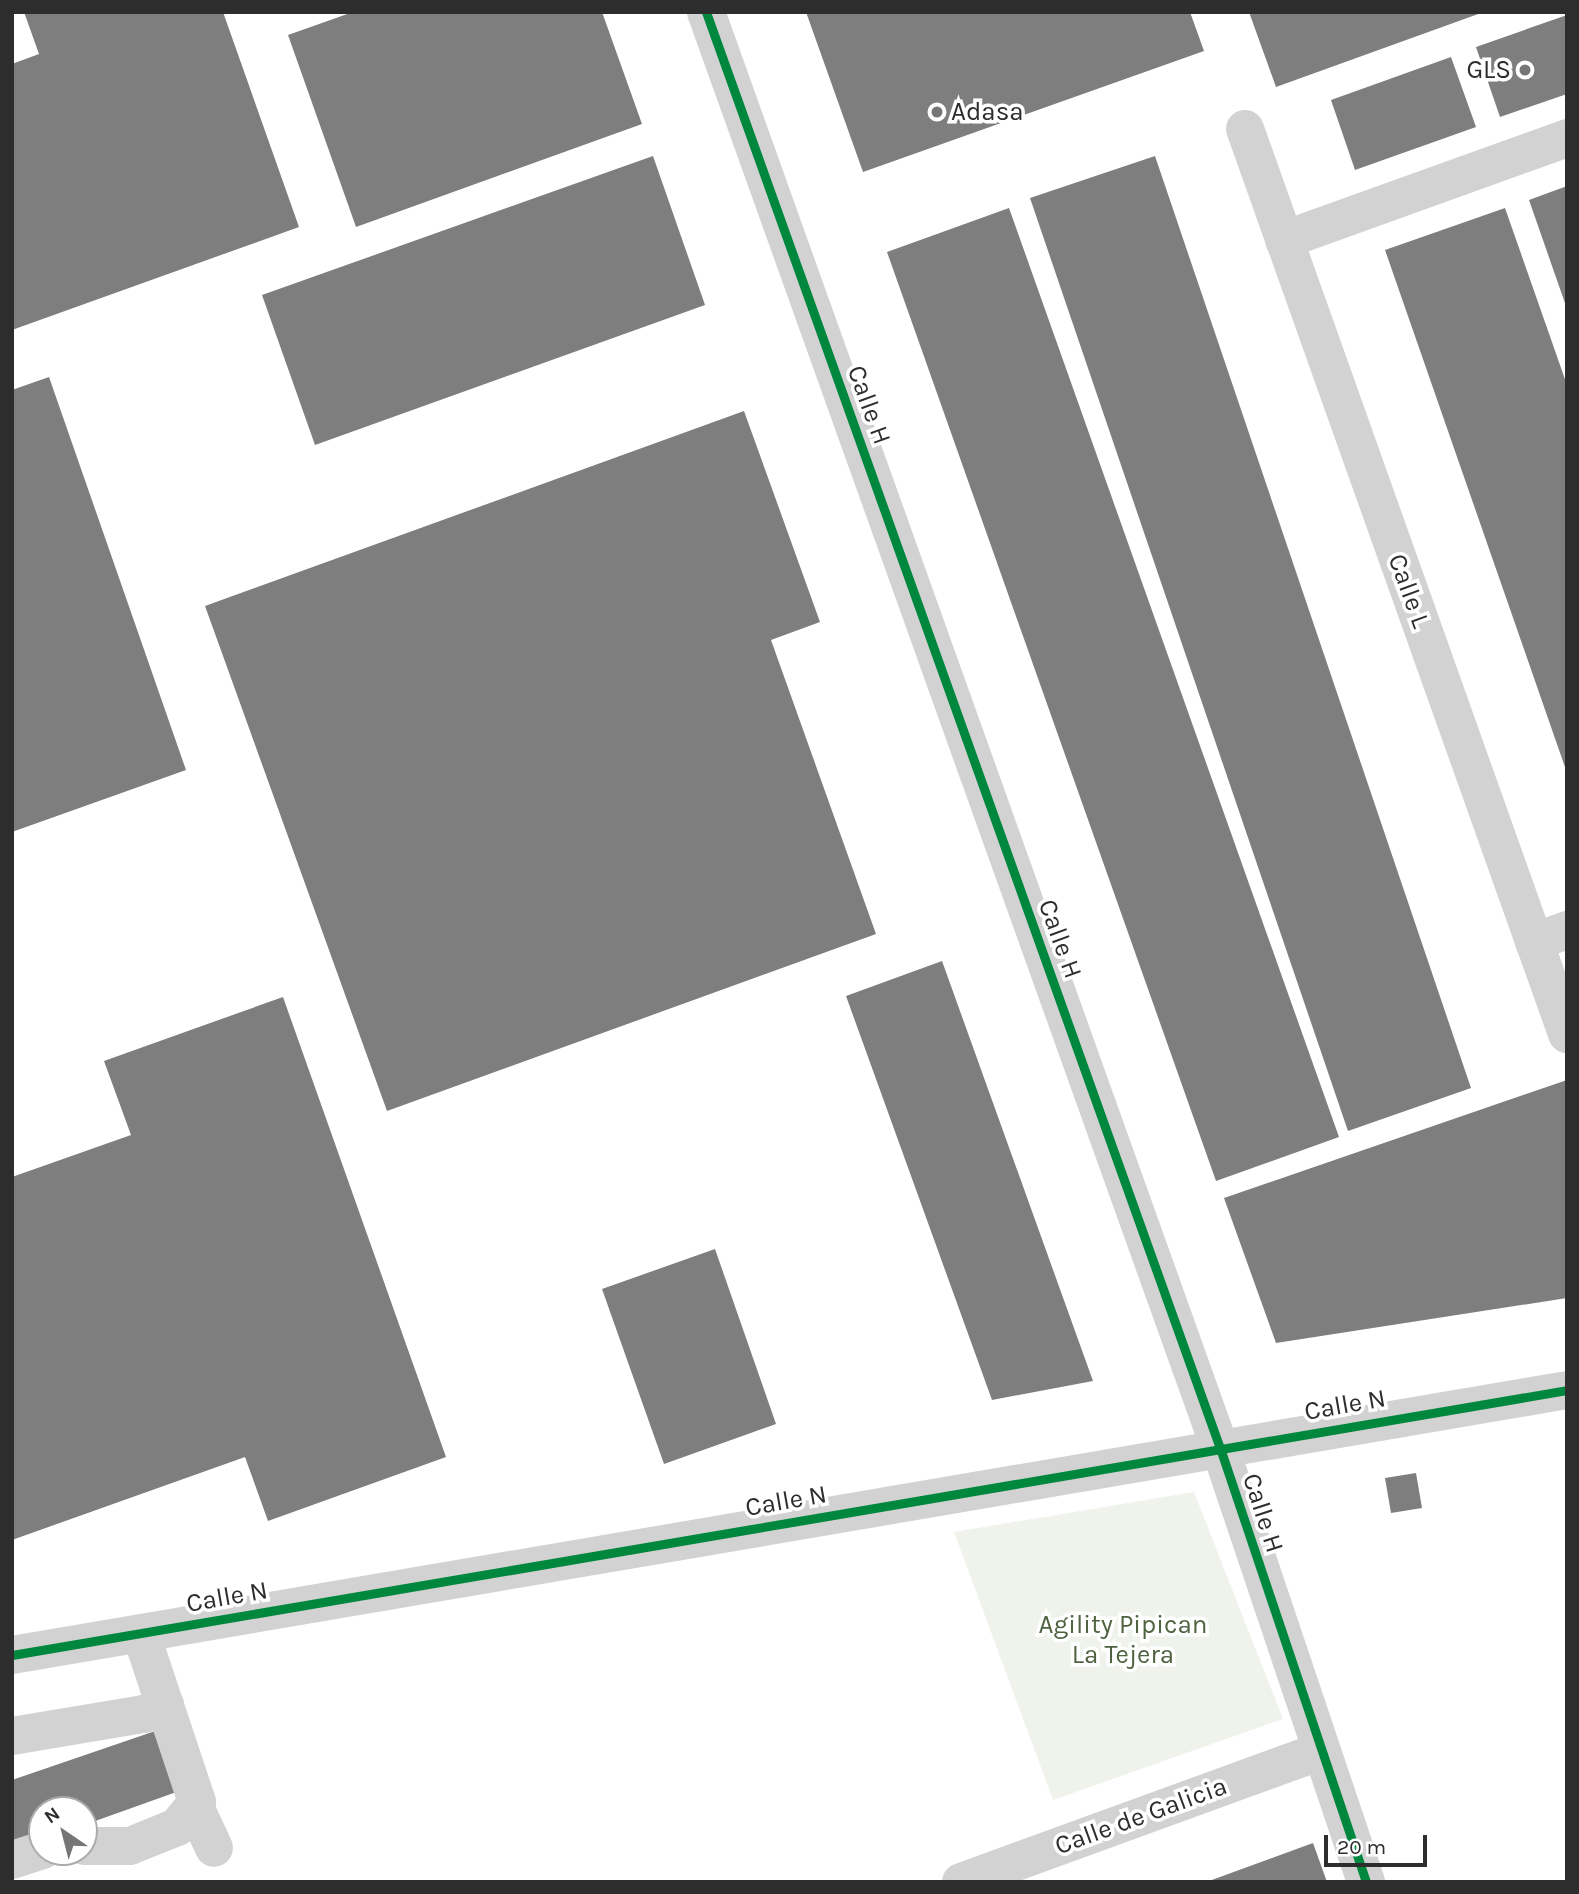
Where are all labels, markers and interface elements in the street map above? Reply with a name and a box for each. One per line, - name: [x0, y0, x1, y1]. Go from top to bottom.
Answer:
- place label: GLS: [1466, 54, 1511, 86]
- marker: GLS: [1517, 62, 1533, 78]
- place label: Adasa: [951, 96, 1024, 128]
- marker: Adasa: [929, 104, 945, 120]
- street label: Calle H: [840, 361, 898, 449]
- street label: Calle L: [1381, 550, 1437, 632]
- street label: Calle H: [1031, 895, 1089, 983]
- street label: Calle N: [1302, 1383, 1388, 1427]
- street label: Calle H: [1236, 1469, 1290, 1557]
- street label: Calle N: [743, 1479, 829, 1523]
- street label: Calle N: [184, 1575, 270, 1619]
- park label: Agility Pipican La Tejera: [1039, 1609, 1207, 1670]
- street label: Calle de Galicia: [1051, 1770, 1231, 1862]
- north arrow: [28, 1796, 98, 1866]
- text: N: [40, 1803, 64, 1828]
- scale bar: [1327, 1820, 1430, 1864]
- text: 20 m: [1337, 1835, 1386, 1859]

